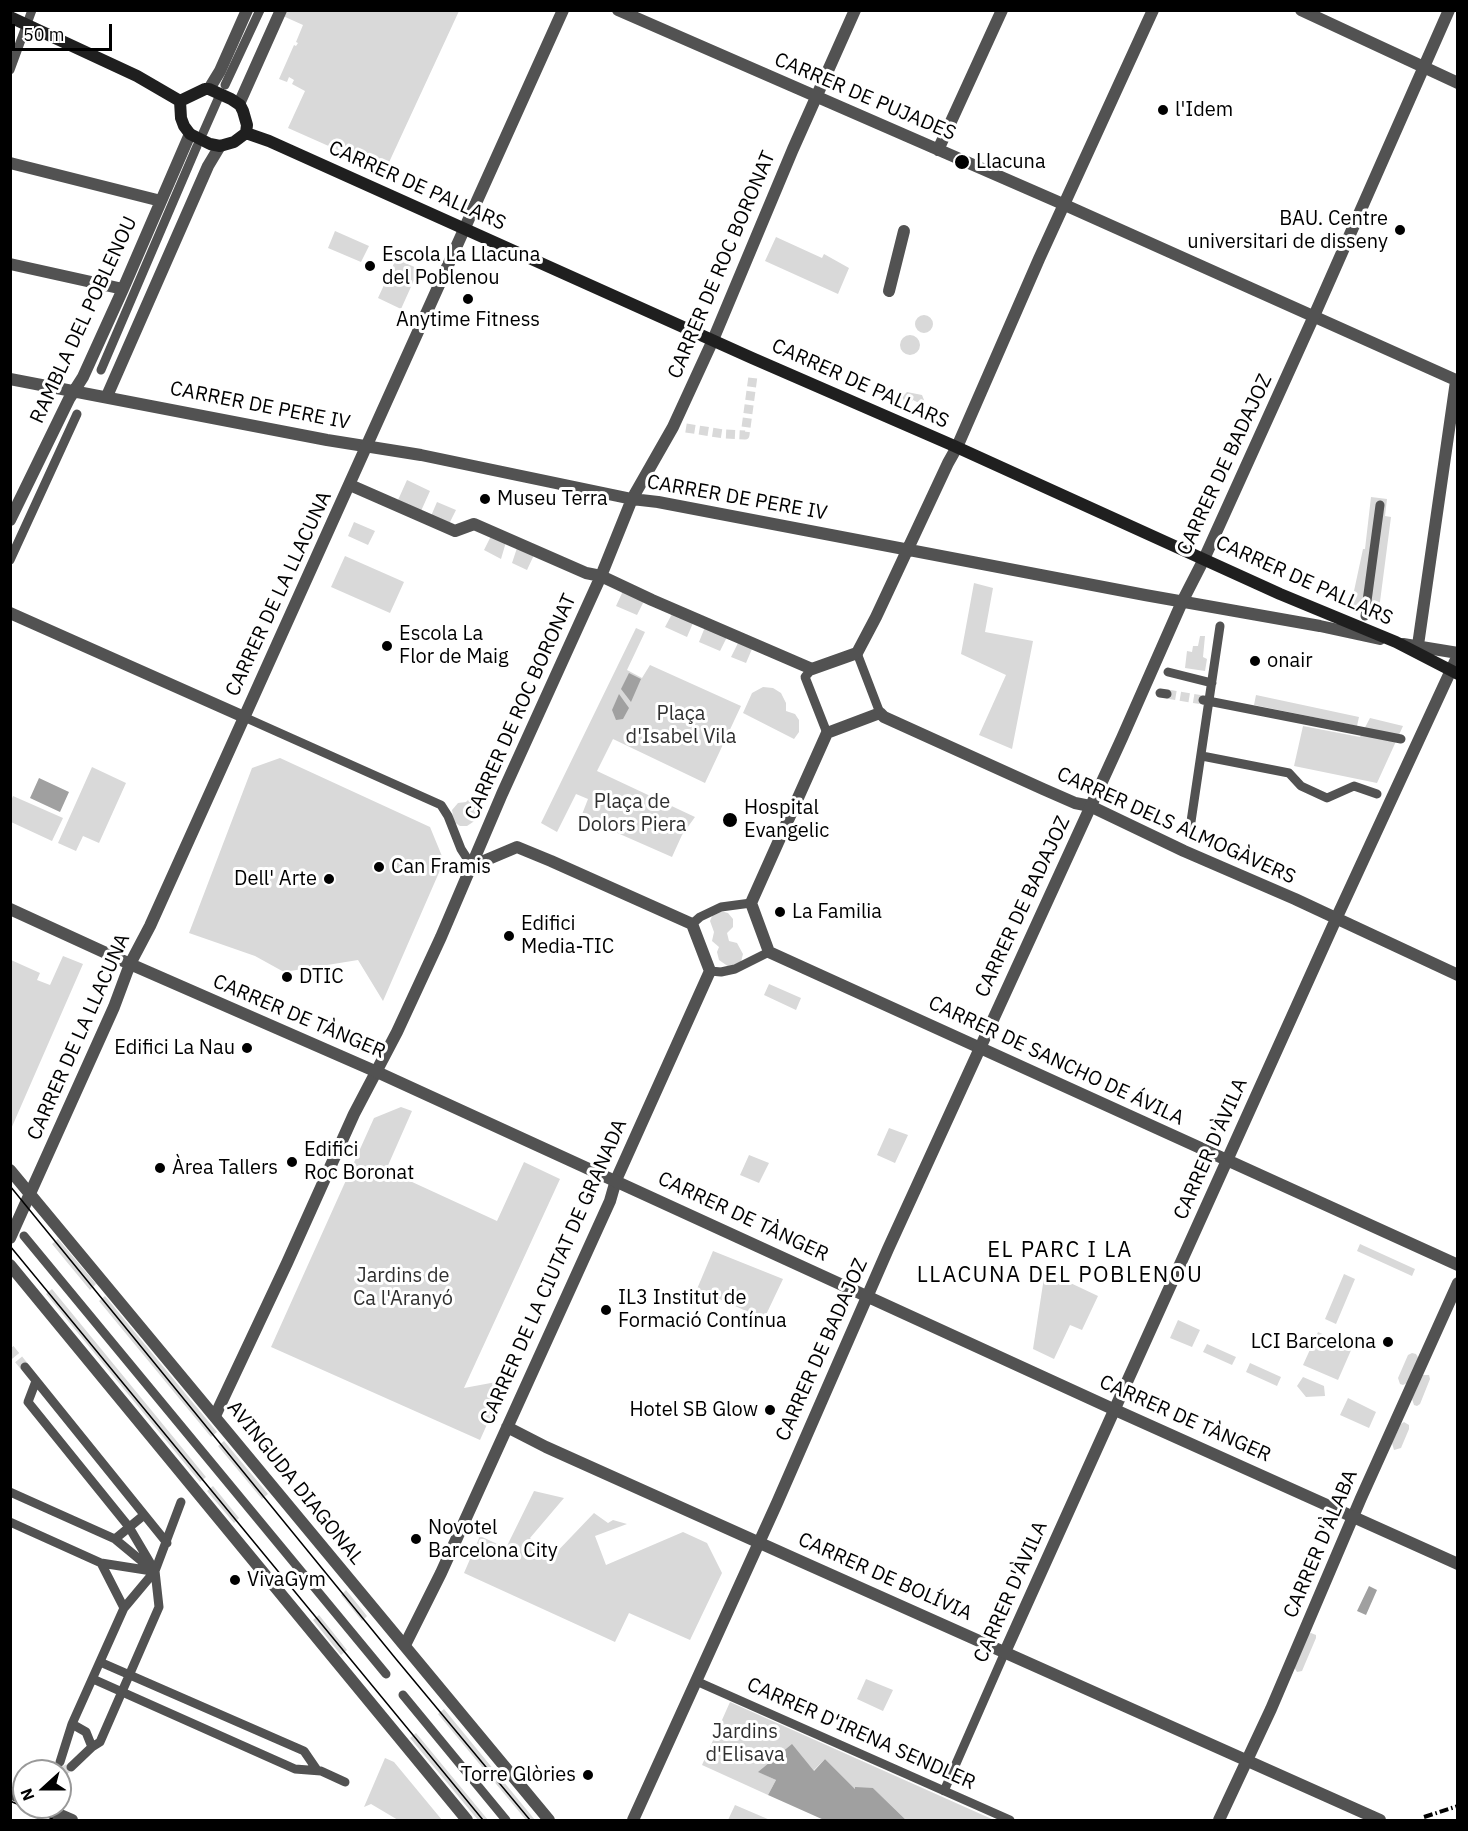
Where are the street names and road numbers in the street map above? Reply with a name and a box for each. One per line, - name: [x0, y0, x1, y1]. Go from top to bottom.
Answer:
- street label: CARRER DE PUJADES: [771, 48, 959, 146]
- street label: CARRER DE PALLARS: [325, 136, 509, 236]
- street label: CARRER DE ROC BORONAT: [663, 148, 781, 382]
- street label: RAMBLA DEL POBLENOU: [25, 213, 143, 427]
- street label: CARRER DE PALLARS: [768, 334, 952, 434]
- street label: CARRER DE BADAJOZ: [1172, 371, 1278, 559]
- street label: CARRER DE PERE IV: [168, 377, 352, 435]
- street label: CARRER DE PERE IV: [645, 470, 829, 526]
- street label: CARRER DE LA LLACUNA: [221, 488, 337, 700]
- street label: CARRER DE PALLARS: [1212, 531, 1396, 631]
- street label: CARRER DE ROC BORONAT: [460, 590, 582, 824]
- street label: CARRER DELS ALMOGÀVERS: [1053, 762, 1299, 890]
- street label: CARRER DE BADAJOZ: [970, 813, 1076, 1001]
- street label: CARRER DE LA LLACUNA: [23, 930, 135, 1144]
- street label: CARRER DE TÀNGER: [209, 970, 389, 1064]
- street label: CARRER DE SANCHO DE ÁVILA: [924, 991, 1188, 1131]
- street label: CARRER D'ÀVILA: [1169, 1074, 1253, 1224]
- street label: CARRER DE LA CIUTAT DE GRANADA: [476, 1116, 632, 1428]
- street label: CARRER DE TÀNGER: [654, 1167, 832, 1267]
- street label: CARRER DE BADAJOZ: [771, 1255, 873, 1445]
- street label: CARRER DE TÀNGER: [1095, 1370, 1275, 1468]
- street label: AVINGUDA DIAGONAL: [222, 1396, 368, 1570]
- street label: CARRER D'ÀLABA: [1279, 1466, 1363, 1622]
- street label: CARRER D'ÀVILA: [969, 1517, 1053, 1667]
- street label: CARRER DE BOLÍVIA: [794, 1528, 976, 1626]
- street label: CARRER D'IRENA SENDLER: [743, 1673, 979, 1795]

